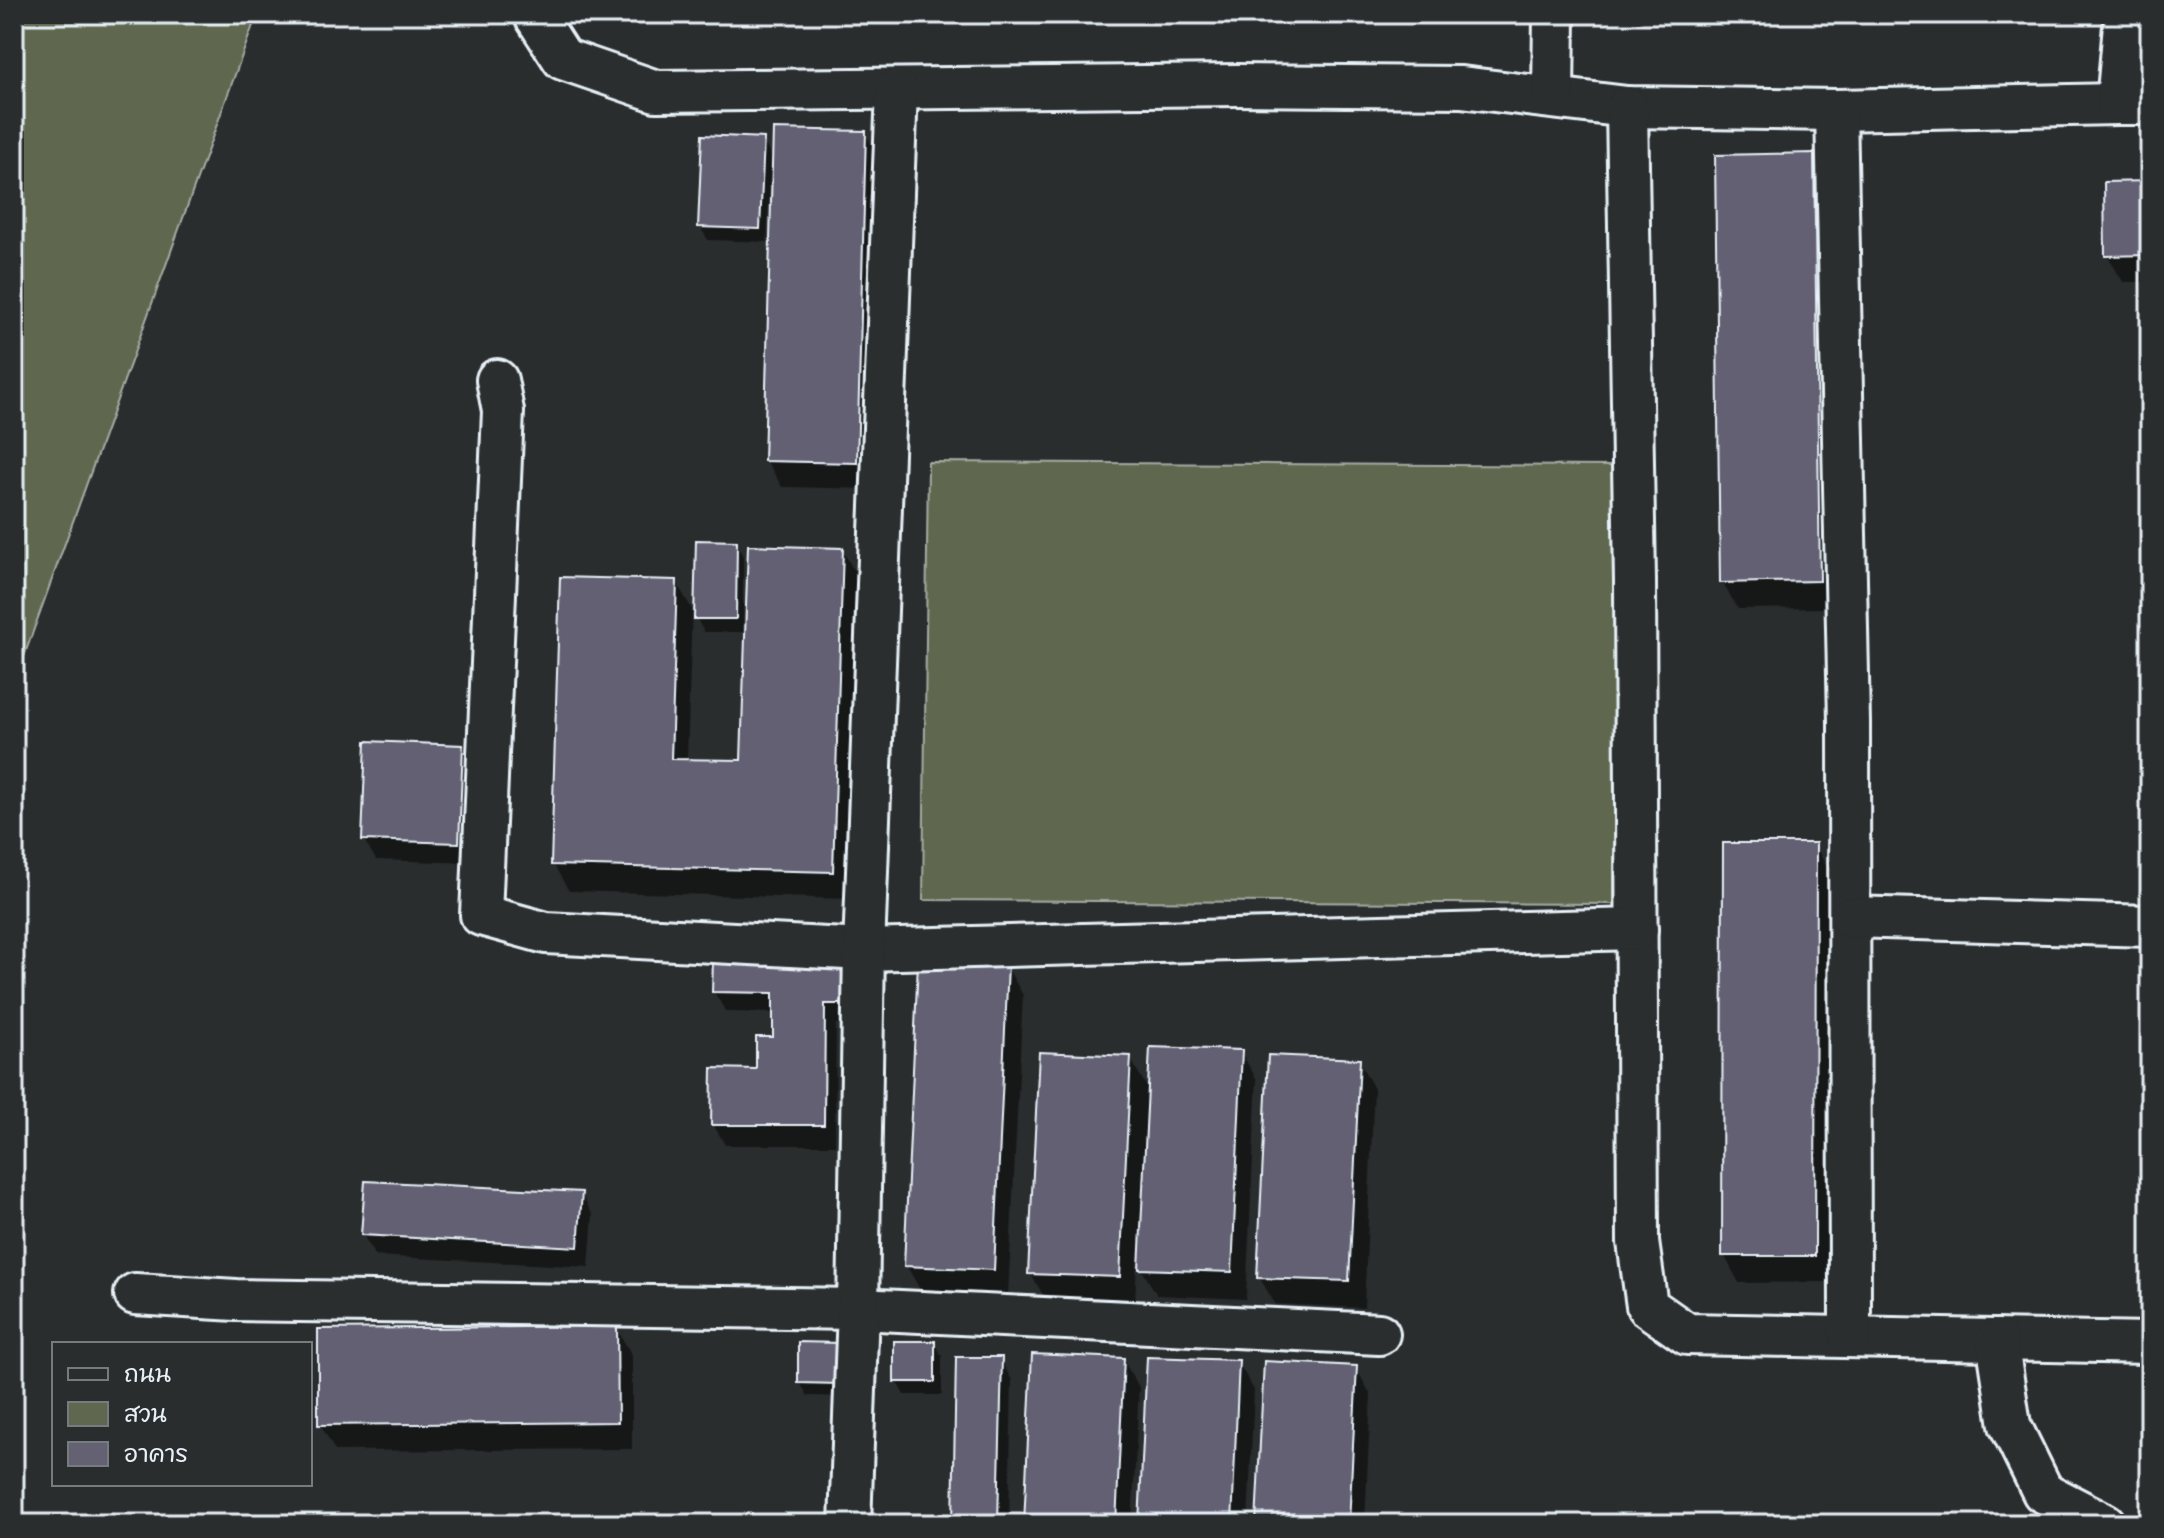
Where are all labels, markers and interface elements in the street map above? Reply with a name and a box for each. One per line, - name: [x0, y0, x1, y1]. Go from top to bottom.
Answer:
- legend: [52, 1342, 312, 1486]
- text: ถนน: [124, 1354, 171, 1390]
- text: สวน: [124, 1394, 167, 1430]
- text: อาคาร: [124, 1434, 188, 1470]

